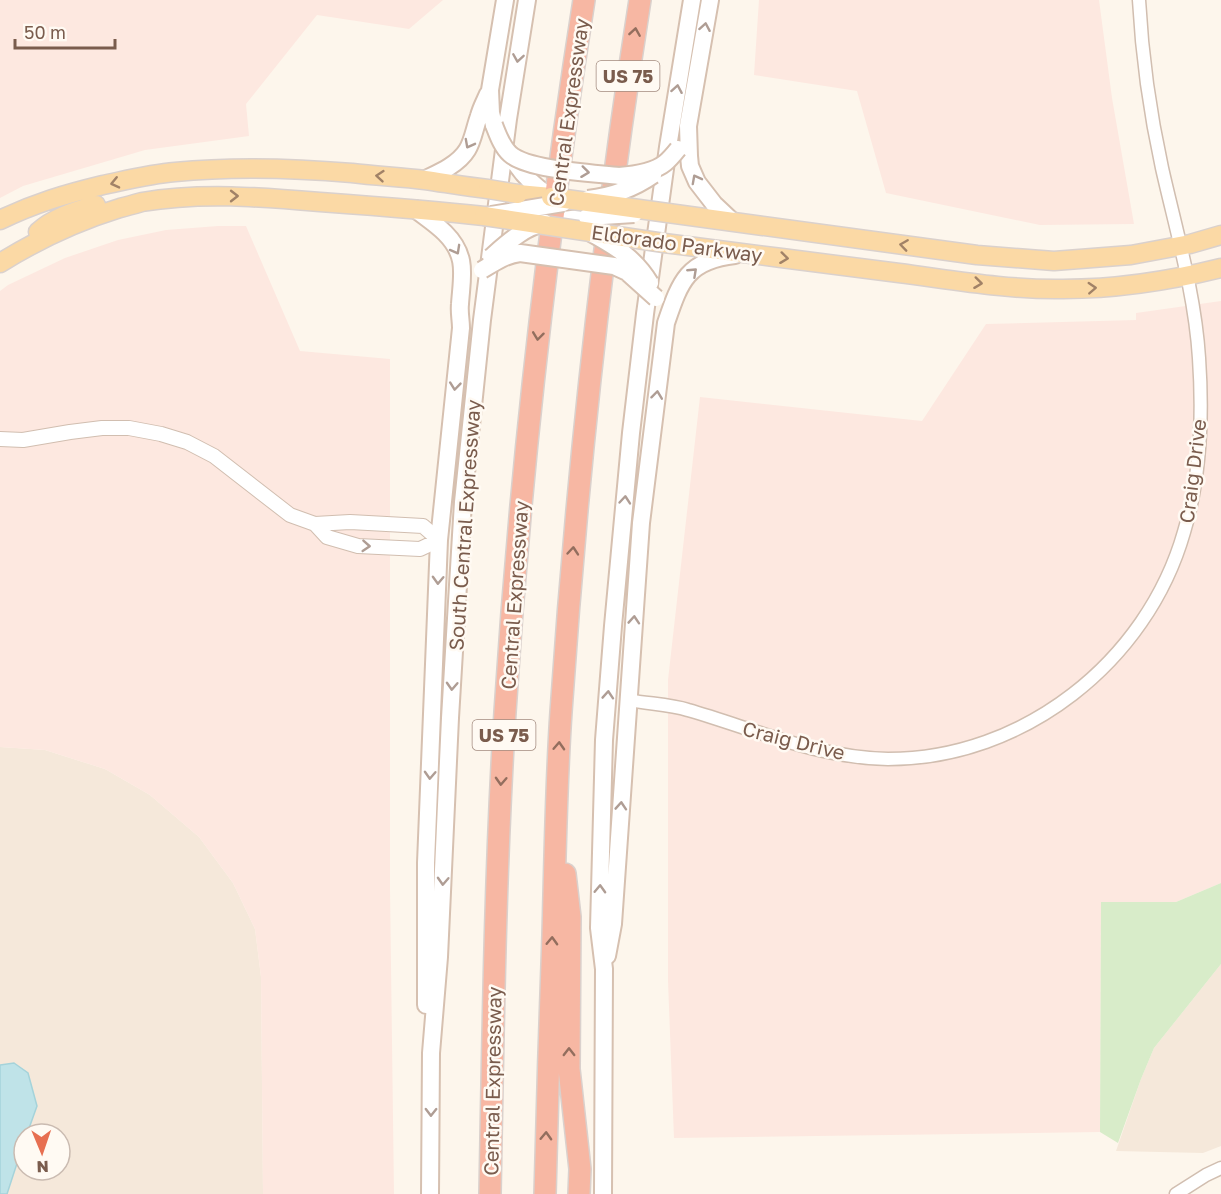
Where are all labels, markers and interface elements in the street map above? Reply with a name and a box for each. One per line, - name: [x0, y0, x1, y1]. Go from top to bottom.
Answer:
- scale bar: [15, 12, 116, 50]
- street label: Central Expressway: [543, 17, 593, 207]
- text: 50 m: [24, 21, 66, 43]
- one-way arrow: [698, 22, 711, 32]
- one-way arrow: [628, 27, 640, 36]
- one-way arrow: [512, 52, 525, 62]
- road number: US 75: [596, 61, 660, 91]
- one-way arrow: [670, 84, 683, 94]
- one-way arrow: [465, 138, 476, 149]
- one-way arrow: [580, 165, 589, 177]
- one-way arrow: [376, 170, 385, 183]
- one-way arrow: [692, 174, 704, 185]
- one-way arrow: [110, 175, 120, 188]
- one-way arrow: [230, 190, 239, 202]
- street label: Eldorado Parkway: [590, 219, 764, 267]
- one-way arrow: [899, 240, 908, 252]
- one-way arrow: [449, 244, 460, 254]
- one-way arrow: [780, 252, 789, 264]
- one-way arrow: [686, 268, 696, 279]
- one-way arrow: [973, 276, 982, 289]
- one-way arrow: [1087, 282, 1096, 295]
- one-way arrow: [532, 331, 545, 341]
- one-way arrow: [449, 381, 462, 390]
- one-way arrow: [651, 390, 663, 399]
- street label: South Central Expressway: [443, 399, 485, 651]
- street label: Craig Drive: [1174, 418, 1210, 524]
- one-way arrow: [618, 496, 631, 505]
- street label: Central Expressway: [495, 500, 533, 690]
- one-way arrow: [361, 539, 371, 552]
- one-way arrow: [566, 547, 579, 556]
- one-way arrow: [431, 575, 444, 584]
- one-way arrow: [628, 616, 641, 625]
- one-way arrow: [446, 682, 459, 691]
- one-way arrow: [601, 690, 614, 699]
- street label: Craig Drive: [740, 716, 848, 764]
- road number: US 75: [472, 720, 536, 750]
- one-way arrow: [553, 741, 566, 750]
- one-way arrow: [424, 770, 437, 779]
- one-way arrow: [495, 777, 508, 786]
- one-way arrow: [615, 802, 628, 811]
- one-way arrow: [436, 876, 449, 885]
- one-way arrow: [594, 885, 606, 894]
- one-way arrow: [546, 936, 559, 945]
- street label: Central Expressway: [478, 986, 506, 1176]
- one-way arrow: [563, 1048, 575, 1057]
- one-way arrow: [425, 1107, 437, 1116]
- north arrow: [12, 1122, 72, 1182]
- one-way arrow: [540, 1131, 553, 1140]
- text: N: [36, 1157, 49, 1177]

